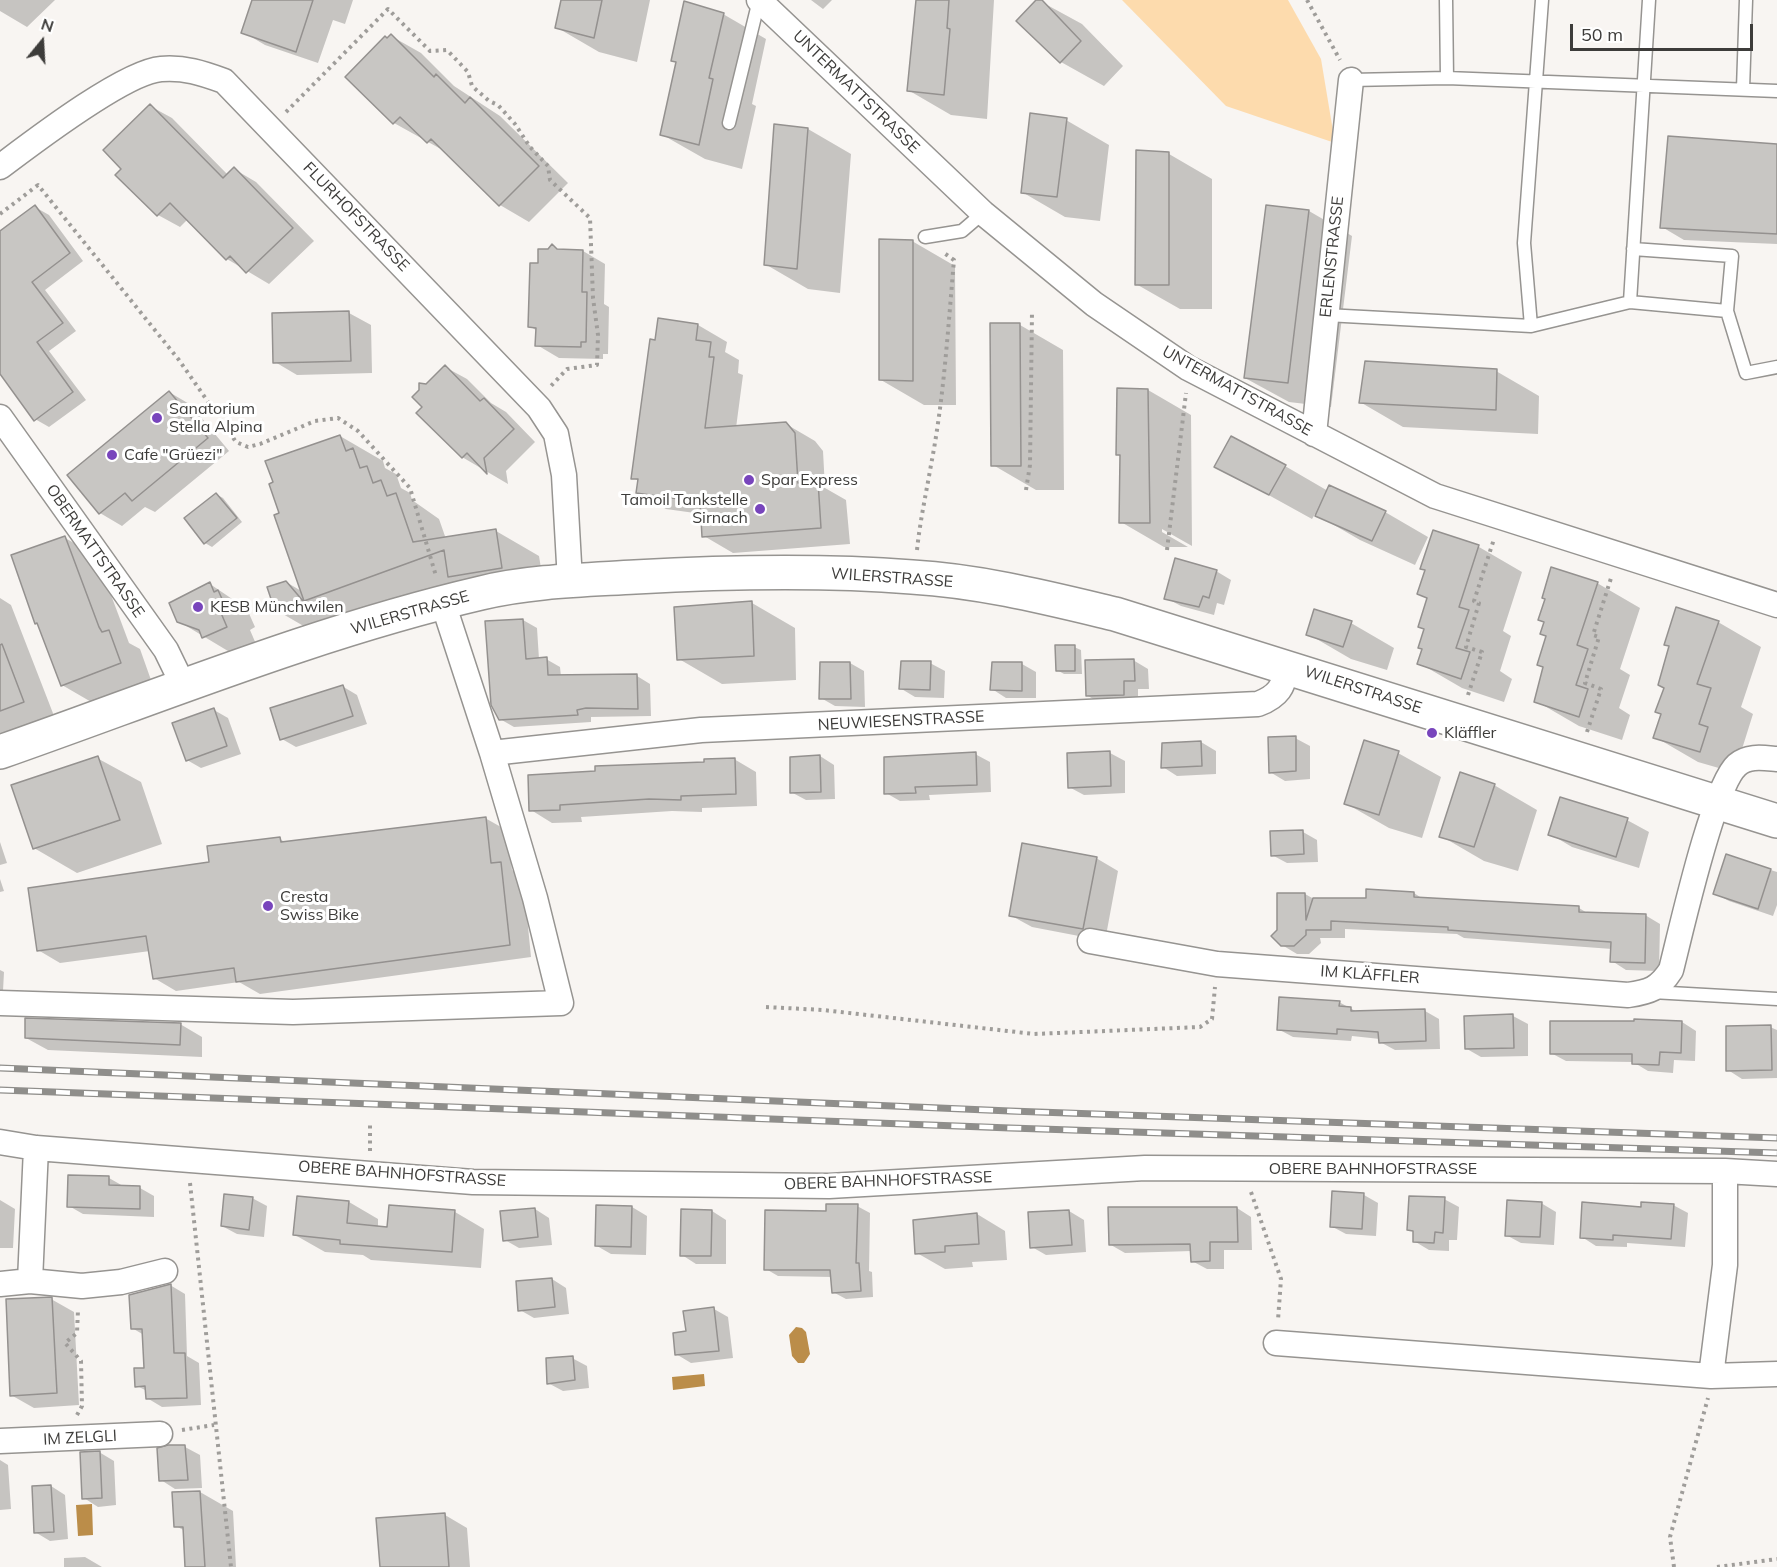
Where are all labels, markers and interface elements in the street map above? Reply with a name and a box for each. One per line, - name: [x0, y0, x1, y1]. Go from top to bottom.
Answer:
- north arrow: [12, 12, 72, 72]
- scale bar: [1573, 12, 1756, 50]
- text: N: [39, 14, 56, 36]
- text: 50 m: [1581, 23, 1623, 46]
- street label: UNTERMATTSTRASSE: [789, 27, 923, 157]
- street label: FLURHOFSTRASSE: [299, 158, 413, 276]
- street label: ERLENSTRASSE: [1316, 195, 1348, 319]
- street label: UNTERMATTSTRASSE: [1159, 342, 1315, 440]
- place label: Sanatorium Stella Alpina: [169, 399, 263, 437]
- marker: Sanatorium Stella Alpina: [150, 411, 164, 425]
- place label: Cafe "Grüezi": [124, 445, 222, 465]
- marker: Cafe "Grüezi": [105, 448, 119, 462]
- place label: Spar Express: [761, 470, 858, 490]
- marker: Spar Express: [742, 473, 756, 487]
- street label: OBERMATTSTRASSE: [42, 481, 148, 621]
- place label: Tamoil Tankstelle Sirnach: [621, 490, 748, 528]
- marker: Tamoil Tankstelle Sirnach: [753, 502, 767, 516]
- street label: WILERSTRASSE: [830, 564, 954, 592]
- street label: WILERSTRASSE: [349, 587, 471, 639]
- place label: KESB Münchwilen: [210, 597, 344, 617]
- marker: KESB Münchwilen: [191, 600, 205, 614]
- street label: WILERSTRASSE: [1302, 662, 1424, 718]
- street label: NEUWIESENSTRASSE: [817, 707, 985, 735]
- place label: Kläffler: [1444, 723, 1496, 743]
- marker: Kläffler: [1425, 726, 1439, 740]
- place label: Cresta Swiss Bike: [280, 887, 359, 925]
- marker: Cresta Swiss Bike: [261, 899, 275, 913]
- street label: IM KLÄFFLER: [1320, 962, 1420, 988]
- street label: OBERE BAHNHOFSTRASSE: [297, 1157, 507, 1191]
- street label: OBERE BAHNHOFSTRASSE: [1269, 1159, 1477, 1179]
- street label: OBERE BAHNHOFSTRASSE: [783, 1168, 993, 1194]
- street label: IM ZELGLI: [43, 1426, 117, 1450]

